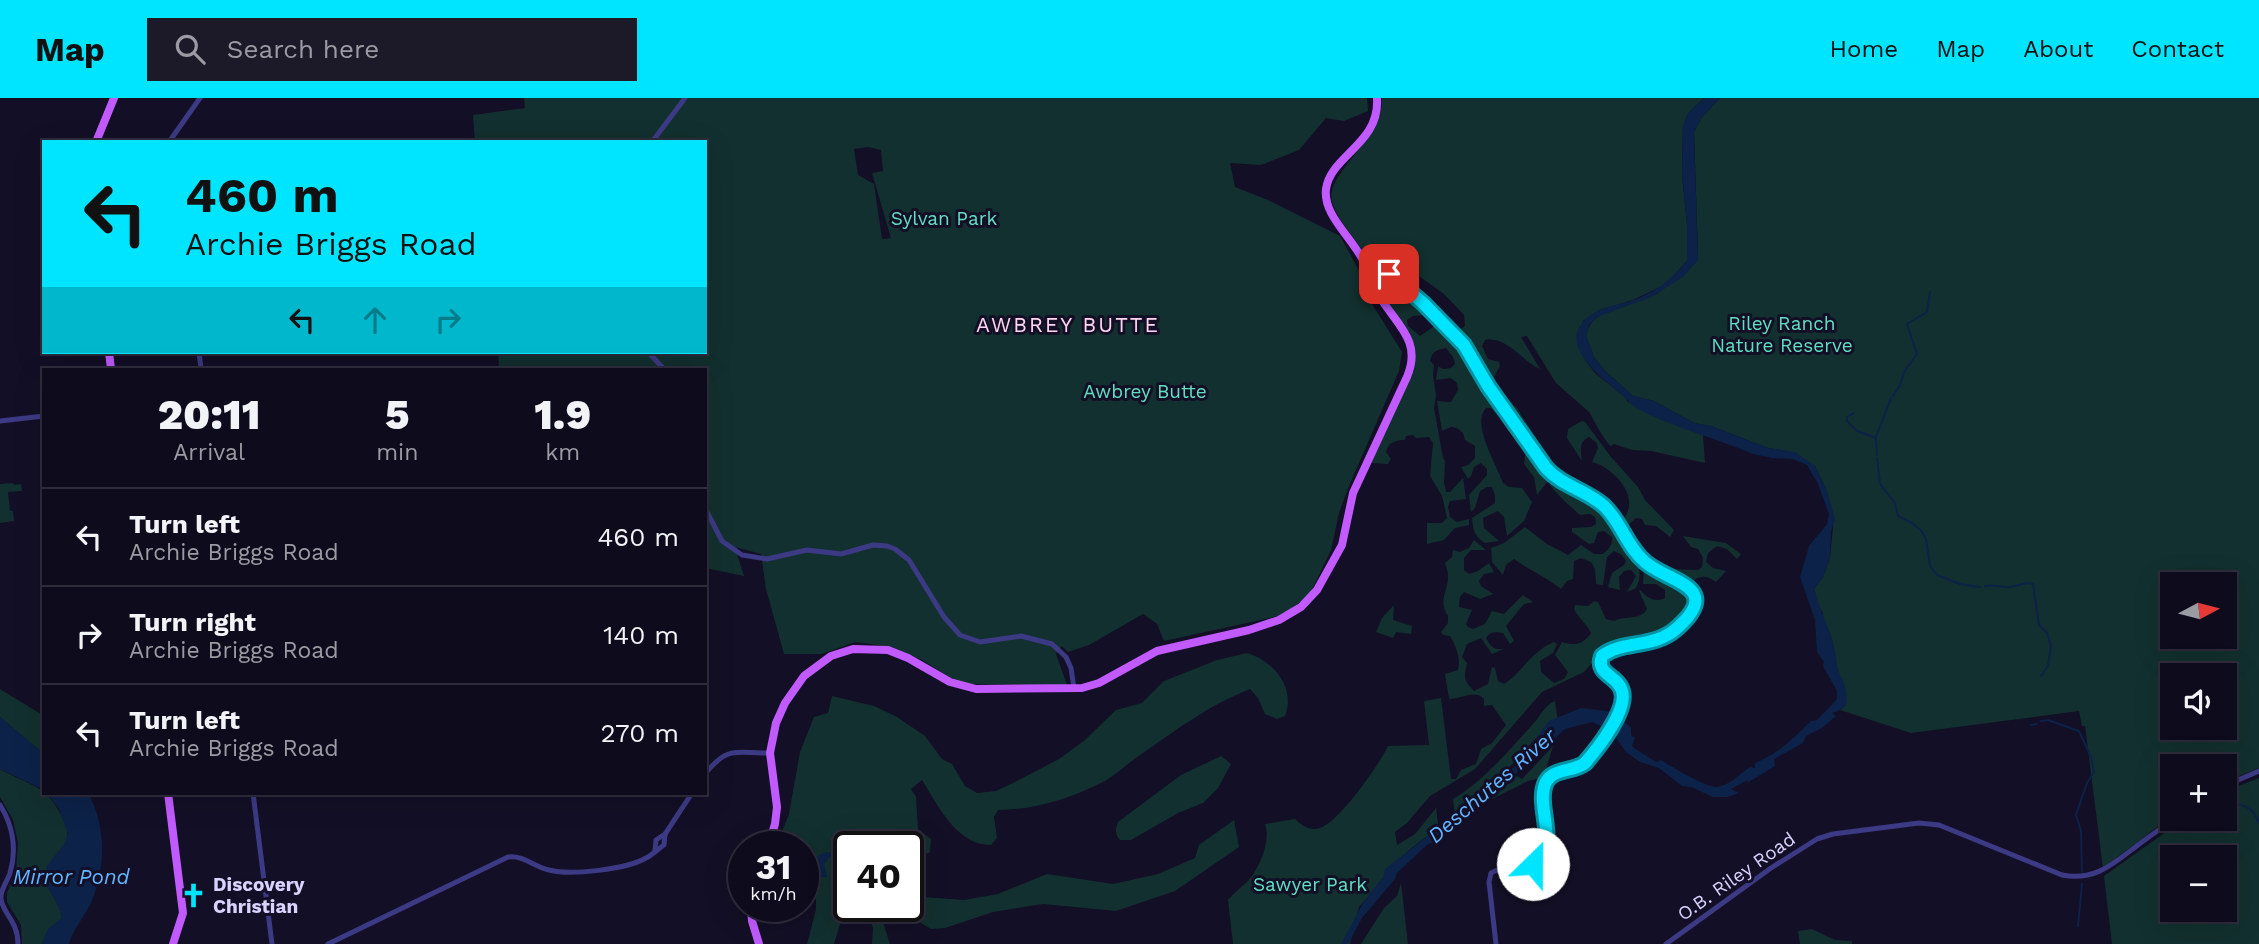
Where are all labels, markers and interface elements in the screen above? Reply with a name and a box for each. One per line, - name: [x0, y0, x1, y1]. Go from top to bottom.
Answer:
- search box: [147, 18, 637, 81]
- text: Map: [35, 30, 105, 69]
- icon: search: [171, 30, 209, 68]
- text: Search here: [227, 34, 379, 64]
- text: Home: [1830, 35, 1898, 63]
- text: Map: [1936, 35, 1985, 63]
- text: About: [2023, 35, 2093, 63]
- text: Contact: [2131, 35, 2224, 63]
- text: 460 m: [185, 166, 339, 224]
- icon: left: [70, 168, 161, 259]
- park label: Sylvan Park: [891, 207, 997, 230]
- text: Archie Briggs Road: [185, 225, 477, 263]
- pin: [1359, 244, 1419, 304]
- icon: arrive: [1370, 255, 1408, 293]
- icon: left: [283, 301, 321, 339]
- icon: ahead: [356, 301, 394, 339]
- icon: right: [429, 301, 467, 339]
- district label: AWBREY BUTTE: [976, 312, 1160, 337]
- park label: Riley Ranch Nature Reserve: [1711, 312, 1853, 357]
- park label: Awbrey Butte: [1083, 380, 1207, 403]
- text: 20:11: [158, 390, 261, 439]
- text: 5: [385, 390, 410, 439]
- text: 1.9: [534, 390, 591, 439]
- text: Arrival: [173, 439, 245, 466]
- text: min: [376, 439, 418, 466]
- text: km: [545, 439, 580, 466]
- text: Turn left: [129, 509, 240, 539]
- icon: left: [70, 518, 108, 556]
- text: 460 m: [597, 522, 679, 552]
- text: Archie Briggs Road: [129, 539, 339, 566]
- north arrow: [2160, 572, 2236, 649]
- map controls: [2160, 572, 2237, 922]
- text: Turn right: [129, 607, 256, 637]
- icon: right: [70, 616, 108, 654]
- text: 140 m: [603, 620, 679, 650]
- text: Archie Briggs Road: [129, 637, 339, 664]
- button: sound: [2160, 663, 2237, 740]
- text: Turn left: [129, 705, 240, 735]
- icon: left: [70, 714, 108, 752]
- text: 270 m: [600, 718, 679, 748]
- water label: Deschutes River: [1422, 723, 1562, 848]
- text: Archie Briggs Road: [129, 735, 339, 762]
- button: +: [2160, 754, 2237, 831]
- position arrow: [1496, 827, 1570, 901]
- street label: O.B. Riley Road: [1673, 827, 1800, 926]
- speed limit sign: 40: [833, 831, 924, 922]
- button: −: [2160, 845, 2237, 922]
- text: 31: [756, 846, 791, 888]
- water label: Mirror Pond: [13, 864, 130, 889]
- place label: Discovery Christian: [213, 873, 305, 918]
- park label: Sawyer Park: [1253, 873, 1367, 896]
- church icon: Discovery Christian: [179, 881, 207, 909]
- text: km/h: [750, 883, 797, 904]

